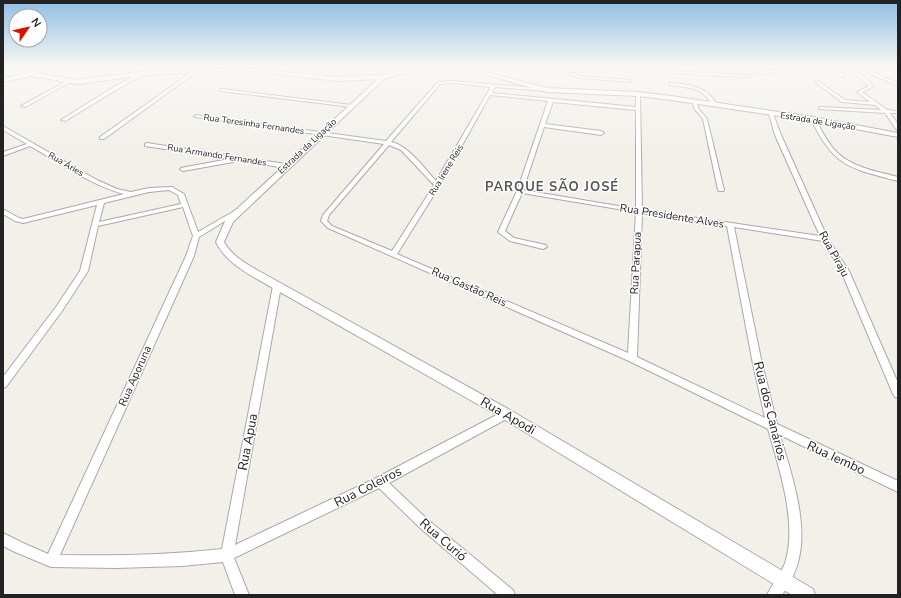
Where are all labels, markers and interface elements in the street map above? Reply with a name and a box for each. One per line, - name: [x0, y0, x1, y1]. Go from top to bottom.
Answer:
- north arrow: [8, 8, 48, 48]
- text: N: [27, 15, 44, 30]
- street label: Estrada de Ligação: [779, 109, 857, 133]
- street label: Rua Teresinha Fernandes: [203, 111, 305, 137]
- street label: Estrada da Ligação: [275, 116, 339, 176]
- street label: Rua Armando Fernandes: [167, 141, 267, 169]
- street label: Rua Irene Reis: [426, 142, 466, 198]
- street label: Rua Áries: [46, 148, 86, 179]
- district label: PARQUE SÃO JOSÉ: [485, 178, 619, 196]
- street label: Rua Presidente Alves: [619, 200, 725, 232]
- street label: Rua Piraju: [815, 228, 853, 280]
- street label: Rua Parapua: [627, 231, 645, 295]
- street label: Rua Gastão Reis: [429, 264, 509, 310]
- street label: Rua Aporuna: [115, 343, 155, 409]
- street label: Rua dos Canários: [749, 360, 791, 462]
- street label: Rua Apodi: [477, 393, 539, 439]
- street label: Rua Apua: [234, 412, 262, 472]
- street label: Rua Iembo: [804, 437, 868, 479]
- street label: Rua Coleiros: [331, 462, 405, 512]
- street label: Rua Curió: [416, 515, 470, 565]

